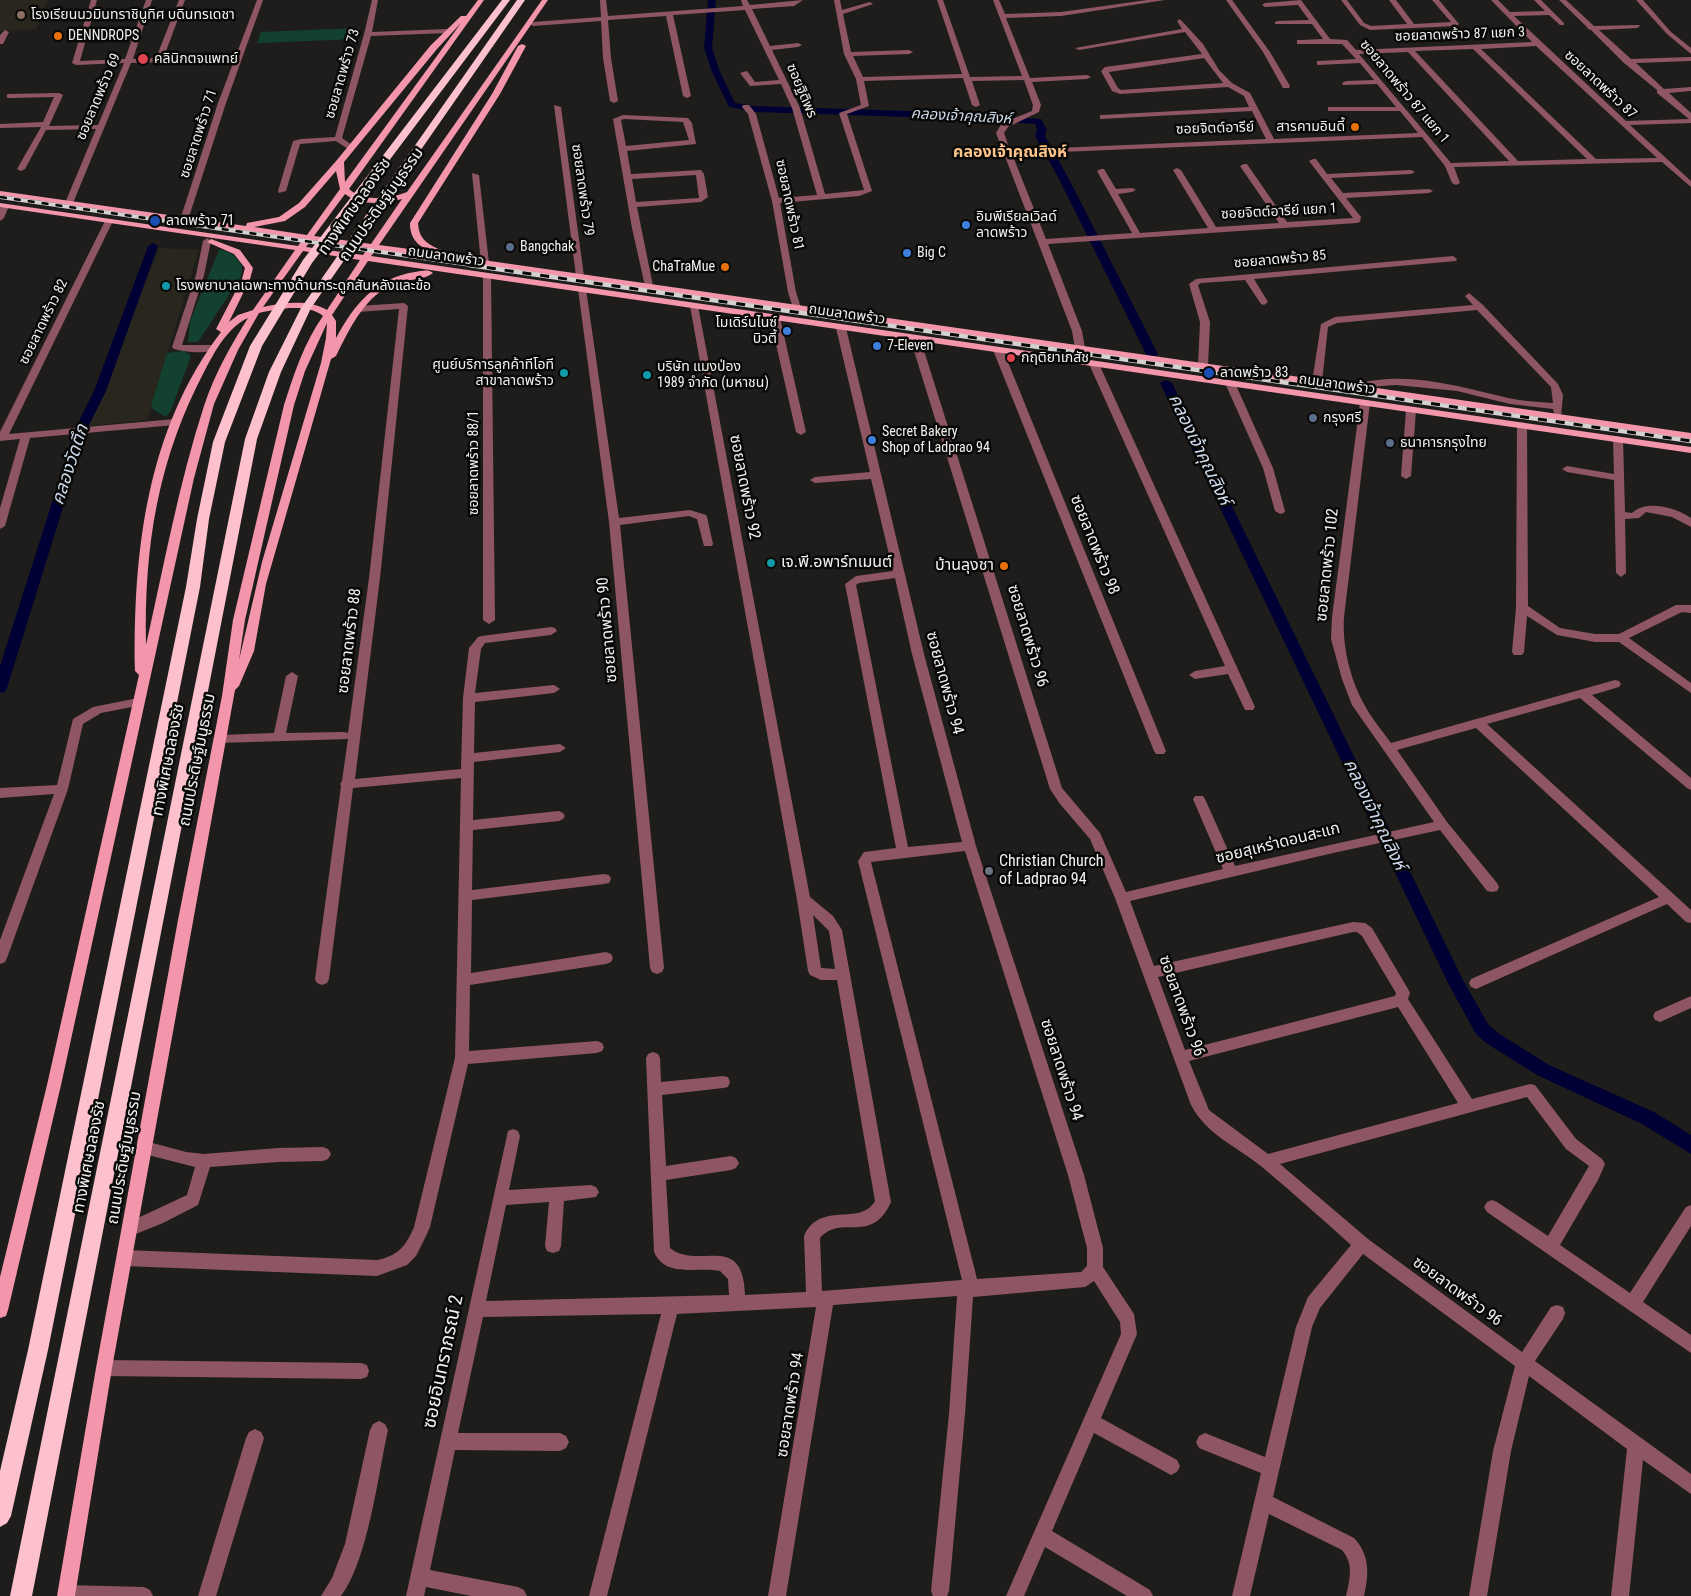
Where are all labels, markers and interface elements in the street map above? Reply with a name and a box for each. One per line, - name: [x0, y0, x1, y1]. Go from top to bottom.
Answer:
- place label: โรงเรียนนวมินทราชินูทิศ บดินทรเดชา: [31, 7, 235, 23]
- marker: โรงเรียนนวมินทราชินูทิศ บดินทรเดชา: [15, 9, 27, 21]
- street label: ซอยลาดพร้าว 87 แยก 3: [1395, 24, 1525, 46]
- street label: ซอยลาดพร้าว 73: [322, 27, 364, 121]
- place label: DENNDROPS: [68, 28, 139, 44]
- marker: DENNDROPS: [52, 30, 64, 42]
- street label: ซอยลาดพร้าว 87 แยก 1: [1356, 37, 1452, 147]
- street label: ซอยลาดพร้าว 87: [1560, 47, 1640, 123]
- street label: ซอยลาดพร้าว 69: [73, 51, 125, 143]
- place label: คลินิกตจแพทย์: [154, 51, 238, 67]
- marker: คลินิกตจแพทย์: [136, 52, 150, 66]
- street label: ซอยฐิติพร: [782, 61, 820, 121]
- street label: ซอยลาดพร้าว 71: [177, 87, 221, 181]
- water label: คลองเจ้าคุณสิงห์: [910, 105, 1012, 129]
- street label: ซอยจิตต์อารีย์: [1176, 119, 1254, 139]
- place label: สารคามอินดี้: [1276, 119, 1345, 135]
- marker: สารคามอินดี้: [1349, 121, 1361, 133]
- street label: ซอยลาดพร้าว 79: [567, 143, 597, 237]
- district label: คลองเจ้าคุณสิงห์: [953, 143, 1067, 163]
- street label: ถนนประดิษฐ์มนูธรรม: [335, 144, 429, 266]
- street label: ทางพิเศษฉลองรัช: [314, 155, 396, 259]
- street label: ซอยลาดพร้าว 81: [771, 158, 807, 252]
- street label: ซอยจิตต์อารีย์ แยก 1: [1221, 201, 1337, 223]
- place label: อิมพีเรียลเวิลด์ ลาดพร้าว: [976, 209, 1057, 242]
- place label: ลาดพร้าว 71: [166, 213, 234, 229]
- marker: ลาดพร้าว 71: [148, 214, 162, 228]
- marker: อิมพีเรียลเวิลด์ ลาดพร้าว: [960, 219, 972, 231]
- place label: Bangchak: [520, 239, 574, 255]
- marker: Bangchak: [504, 241, 516, 253]
- street label: ถนนลาดพร้าว: [407, 243, 485, 271]
- place label: Big C: [917, 245, 946, 261]
- marker: Big C: [901, 247, 913, 259]
- street label: ซอยลาดพร้าว 85: [1233, 248, 1327, 272]
- place label: ChaTraMue: [652, 259, 715, 275]
- marker: ChaTraMue: [719, 261, 731, 273]
- street label: ซอยลาดพร้าว 82: [16, 277, 72, 367]
- place label: โรงพยาบาลเฉพาะทางด้านกระดูกสันหลังและข้อ: [176, 278, 431, 294]
- marker: โรงพยาบาลเฉพาะทางด้านกระดูกสันหลังและข้อ: [160, 280, 172, 292]
- street label: ถนนลาดพร้าว: [808, 301, 886, 329]
- place label: โมเดิร์นไนซ์ บิวตี้: [716, 315, 777, 348]
- marker: โมเดิร์นไนซ์ บิวตี้: [781, 325, 793, 337]
- place label: 7-Eleven: [887, 338, 933, 354]
- marker: 7-Eleven: [871, 340, 883, 352]
- place label: กฤติยาเภสัช: [1021, 350, 1089, 366]
- marker: กฤติยาเภสัช: [1005, 352, 1017, 364]
- place label: ศูนย์บริการลูกค้าทีโอที สาขาลาดพร้าว: [432, 357, 554, 390]
- place label: บริษัท แมงป่อง 1989 จำกัด (มหาชน): [657, 359, 769, 392]
- place label: ลาดพร้าว 83: [1220, 365, 1288, 381]
- marker: ลาดพร้าว 83: [1202, 366, 1216, 380]
- marker: ศูนย์บริการลูกค้าทีโอที สาขาลาดพร้าว: [558, 367, 570, 379]
- marker: บริษัท แมงป่อง 1989 จำกัด (มหาชน): [641, 369, 653, 381]
- street label: ถนนลาดพร้าว: [1298, 371, 1376, 399]
- water label: คลองเจ้าคุณสิงห์: [1163, 391, 1235, 509]
- place label: กรุงศรี: [1323, 410, 1361, 426]
- street label: ซอยลาดพร้าว 88/1: [466, 411, 482, 515]
- marker: กรุงศรี: [1307, 412, 1319, 424]
- water label: คลองวัดตึก: [48, 422, 94, 508]
- place label: Secret Bakery Shop of Ladprao 94: [882, 424, 990, 457]
- street label: ซอยลาดพร้าว 92: [724, 433, 764, 541]
- marker: Secret Bakery Shop of Ladprao 94: [866, 434, 878, 446]
- place label: ธนาคารกรุงไทย: [1400, 435, 1487, 451]
- marker: ธนาคารกรุงไทย: [1384, 437, 1396, 449]
- street label: ซอยลาดพร้าว 98: [1065, 492, 1123, 598]
- street label: ซอยลาดพร้าว 102: [1313, 507, 1343, 623]
- place label: เจ.พี.อพาร์ทเมนต์: [781, 553, 892, 573]
- place label: บ้านลุงชา: [935, 556, 994, 576]
- marker: เจ.พี.อพาร์ทเมนต์: [765, 557, 777, 569]
- marker: บ้านลุงชา: [998, 560, 1010, 572]
- street label: ซอยลาดพร้าว 90: [594, 576, 622, 684]
- street label: ซอยลาดพร้าว 96: [1002, 583, 1052, 689]
- street label: ซอยลาดพร้าว 88: [334, 587, 366, 695]
- street label: ซอยลาดพร้าว 94: [921, 629, 967, 737]
- street label: ถนนประดิษฐ์มนูธรรม: [176, 692, 220, 828]
- street label: ทางพิเศษฉลองรัช: [149, 702, 189, 818]
- water label: คลองเจ้าคุณสิงห์: [1338, 756, 1410, 874]
- street label: ซอยสุเหร่าดอนสะแก: [1214, 819, 1342, 869]
- place label: Christian Church of Ladprao 94: [999, 852, 1104, 890]
- marker: Christian Church of Ladprao 94: [983, 865, 995, 877]
- street label: ซอยลาดพร้าว 96: [1154, 953, 1208, 1059]
- street label: ซอยลาดพร้าว 94: [1036, 1017, 1086, 1123]
- street label: ถนนประดิษฐ์มนูธรรม: [104, 1090, 146, 1226]
- street label: ทางพิเศษฉลองรัช: [70, 1099, 110, 1215]
- street label: ซอยลาดพร้าว 96: [1409, 1253, 1505, 1331]
- street label: ซอยอินทราภรณ์ 2: [419, 1293, 469, 1431]
- street label: ซอยลาดพร้าว 94: [773, 1351, 809, 1459]

